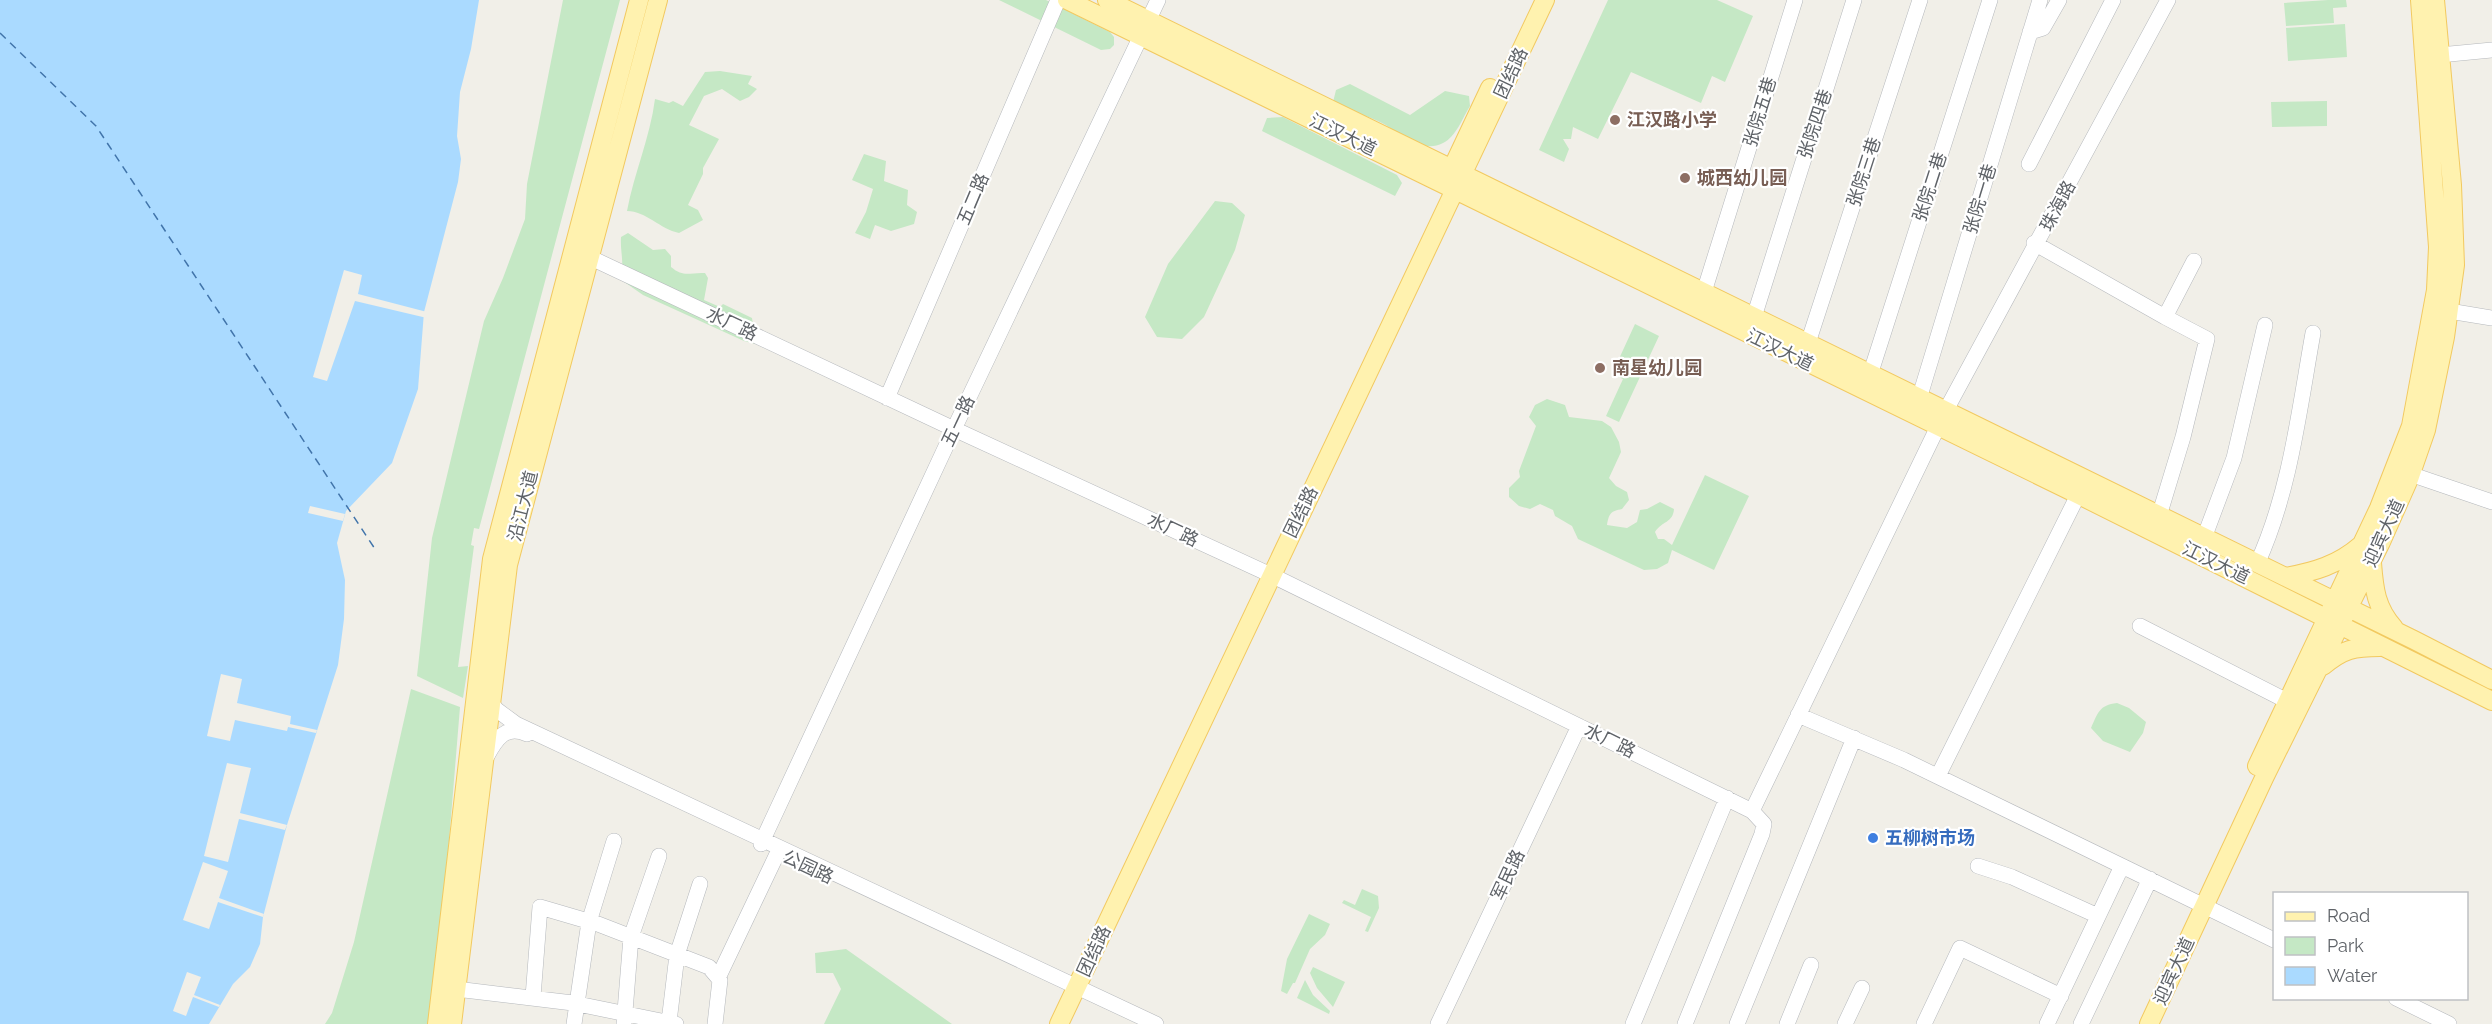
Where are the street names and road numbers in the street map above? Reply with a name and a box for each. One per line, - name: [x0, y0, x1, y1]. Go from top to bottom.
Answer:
- street label: 团结路: [1490, 44, 1531, 102]
- street label: 张院五巷: [1739, 74, 1780, 149]
- street label: 张院四巷: [1793, 86, 1836, 161]
- street label: 江汉大道: [1306, 109, 1380, 160]
- street label: 张院三巷: [1842, 134, 1885, 209]
- street label: 张院二巷: [1908, 149, 1951, 224]
- street label: 张院一巷: [1959, 161, 2000, 236]
- street label: 五二路: [952, 170, 993, 228]
- street label: 珠海路: [2036, 177, 2080, 235]
- street label: 水厂路: [703, 303, 761, 344]
- street label: 江汉大道: [1743, 324, 1817, 375]
- street label: 五一路: [937, 392, 978, 450]
- street label: 沿江大道: [504, 468, 541, 543]
- street label: 团结路: [1279, 483, 1322, 541]
- street label: 迎宾大道: [2359, 496, 2408, 570]
- street label: 水厂路: [1144, 509, 1202, 550]
- street label: 江汉大道: [2179, 537, 2253, 588]
- street label: 水厂路: [1581, 719, 1639, 762]
- street label: 公园路: [779, 846, 837, 887]
- street label: 军民路: [1487, 846, 1528, 904]
- street label: 团结路: [1073, 922, 1114, 980]
- street label: 迎宾大道: [2149, 934, 2198, 1008]

